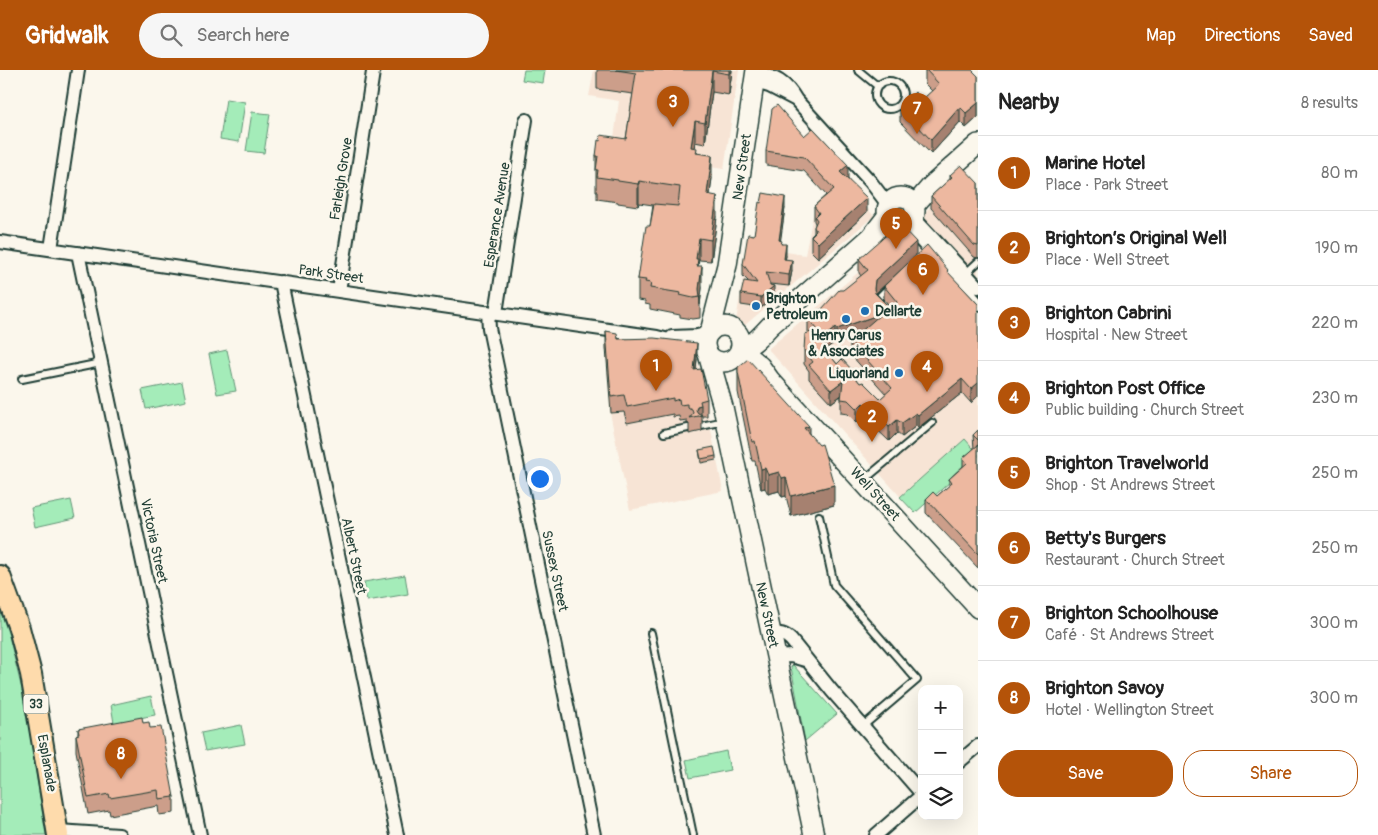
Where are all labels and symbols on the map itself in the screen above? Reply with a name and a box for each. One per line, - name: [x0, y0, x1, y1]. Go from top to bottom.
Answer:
- pin: 3: [657, 86, 689, 127]
- pin: 7: [901, 93, 933, 134]
- street label: New Street: [729, 132, 755, 201]
- street label: Farleigh Grove: [326, 136, 356, 221]
- street label: Esperance Avenue: [480, 161, 514, 269]
- pin: 5: [880, 208, 912, 249]
- pin: 6: [907, 254, 939, 295]
- street label: Park Street: [297, 261, 365, 287]
- place label: Brighton Petroleum: [766, 290, 828, 323]
- marker: Brighton Petroleum: [750, 300, 762, 312]
- place label: Dellarte: [875, 303, 922, 320]
- marker: Dellarte: [859, 305, 871, 317]
- marker: Henry Carus & Associates: [840, 313, 852, 325]
- place label: Henry Carus & Associates: [808, 327, 884, 360]
- pin: 1: [640, 350, 672, 391]
- pin: 4: [911, 351, 943, 392]
- place label: Liquorland: [828, 365, 889, 382]
- marker: Liquorland: [893, 367, 905, 379]
- pin: 2: [856, 401, 888, 442]
- street label: Well Street: [846, 464, 904, 525]
- your location: [527, 466, 553, 492]
- street label: Victoria Street: [137, 497, 171, 585]
- street label: Albert Street: [338, 516, 370, 596]
- street label: Sussex Street: [538, 529, 572, 614]
- street label: New Street: [752, 581, 782, 650]
- road number: 33: [24, 694, 48, 714]
- street label: Esplanade: [34, 733, 60, 793]
- pin: 8: [105, 738, 137, 779]

